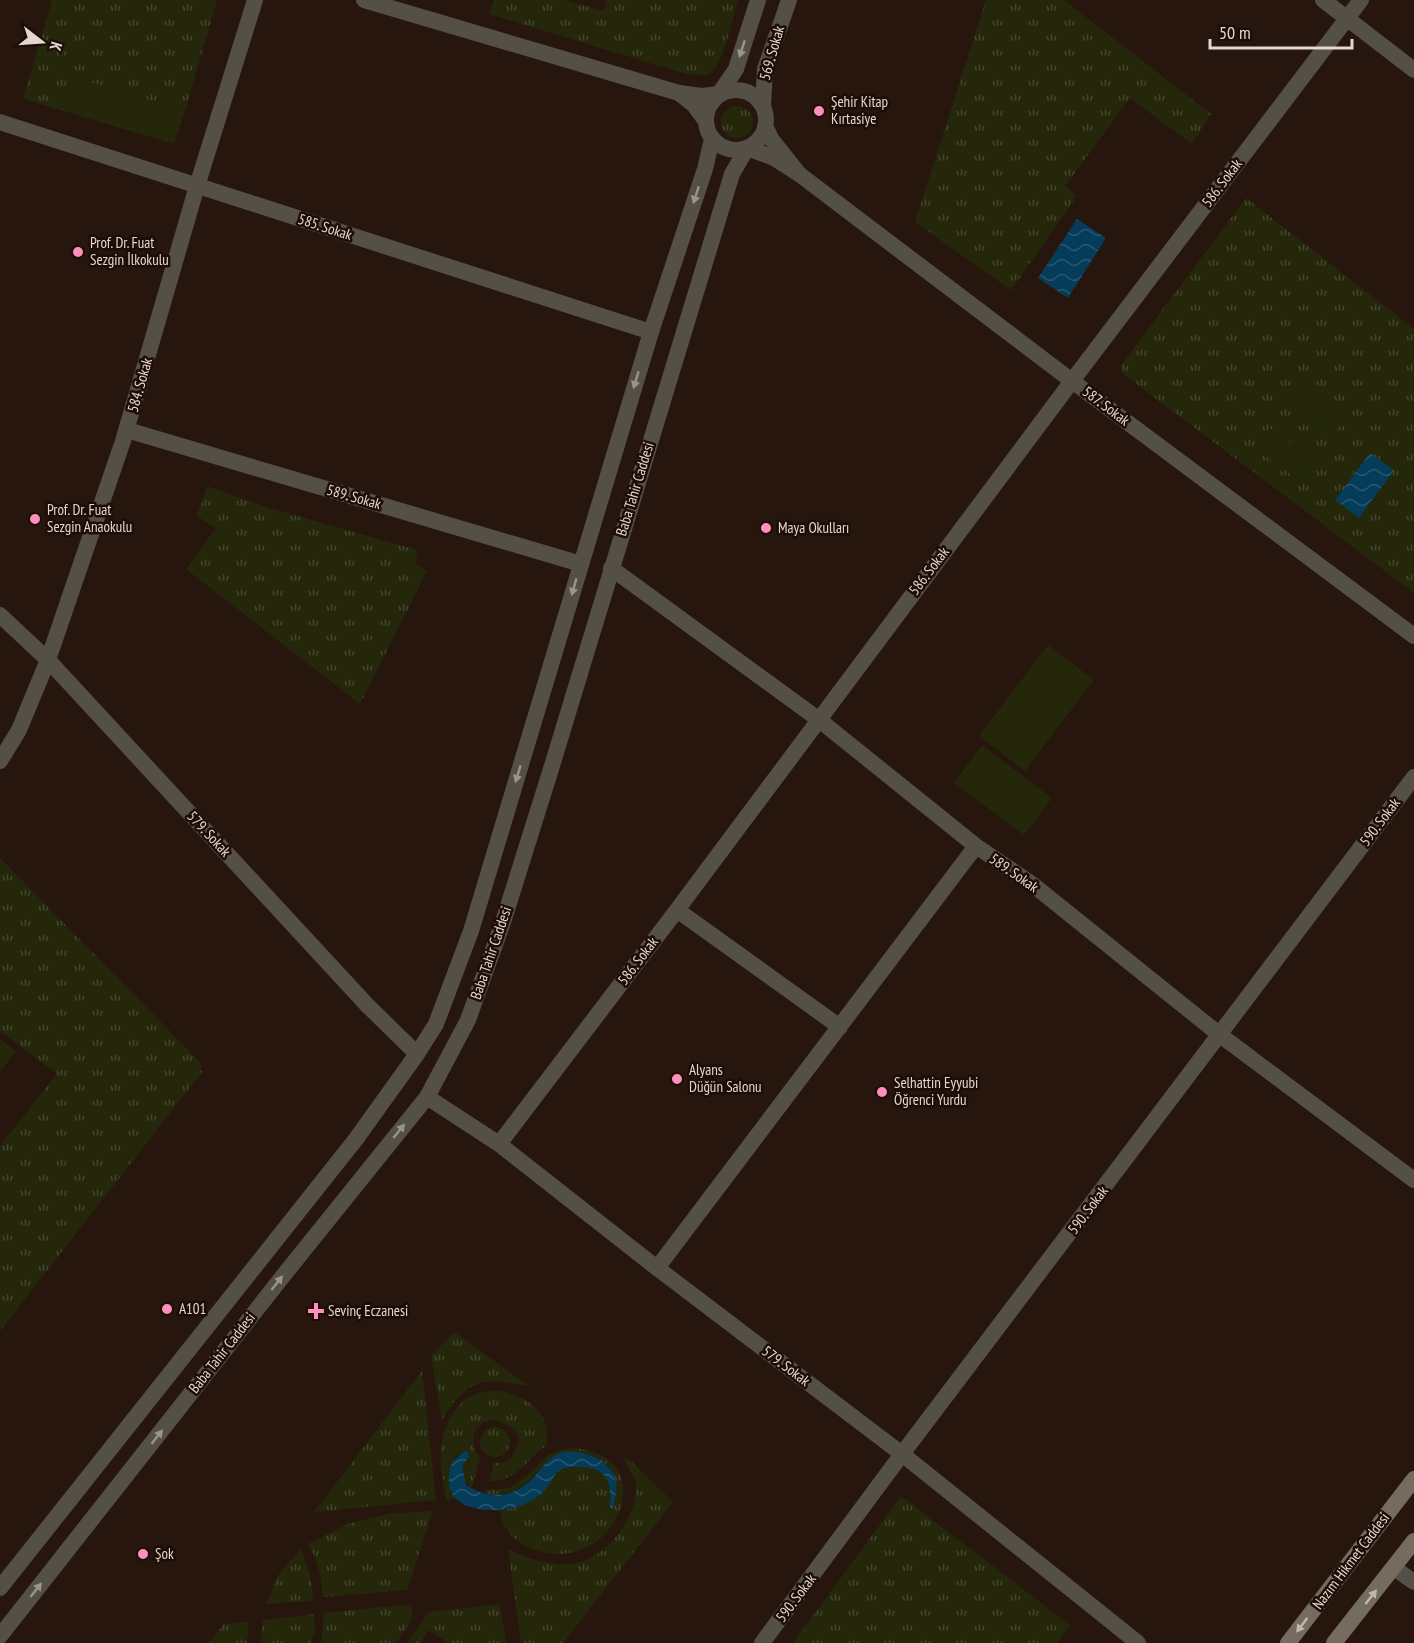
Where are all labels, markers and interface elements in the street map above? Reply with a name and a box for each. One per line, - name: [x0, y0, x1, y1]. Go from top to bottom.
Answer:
- north arrow: [12, 12, 72, 72]
- scale bar: [1210, 12, 1352, 50]
- text: 50 m: [1219, 21, 1251, 44]
- street label: 569. Sokak: [755, 23, 788, 82]
- text: K: [45, 39, 67, 54]
- one-way arrow: [737, 40, 746, 58]
- place label: Şehir Kitap Kırtasiye: [831, 92, 888, 128]
- marker: Şehir Kitap Kırtasiye: [812, 104, 826, 118]
- street label: 586. Sokak: [1197, 155, 1246, 211]
- one-way arrow: [691, 186, 701, 204]
- street label: 585. Sokak: [296, 209, 355, 244]
- place label: Prof. Dr. Fuat Sezgin İlkokulu: [90, 233, 169, 269]
- marker: Prof. Dr. Fuat Sezgin İlkokulu: [71, 245, 85, 259]
- street label: 584. Sokak: [123, 355, 156, 414]
- one-way arrow: [631, 372, 640, 390]
- street label: 587. Sokak: [1079, 382, 1134, 430]
- street label: Baba Tahir Caddesi: [611, 440, 658, 538]
- street label: 589. Sokak: [325, 480, 384, 513]
- place label: Prof. Dr. Fuat Sezgin Anaokulu: [47, 500, 132, 536]
- marker: Prof. Dr. Fuat Sezgin Anaokulu: [28, 512, 42, 526]
- place label: Maya Okulları: [778, 518, 849, 537]
- marker: Maya Okulları: [759, 521, 773, 535]
- street label: 586. Sokak: [904, 543, 953, 599]
- one-way arrow: [569, 578, 578, 596]
- one-way arrow: [513, 765, 522, 783]
- street label: 590. Sokak: [1355, 794, 1404, 850]
- street label: 579. Sokak: [183, 807, 235, 861]
- street label: 589. Sokak: [986, 849, 1043, 896]
- street label: Baba Tahir Caddesi: [466, 904, 515, 1002]
- street label: 586. Sokak: [613, 933, 662, 989]
- place label: Alyans Düğün Salonu: [689, 1060, 762, 1096]
- marker: Alyans Düğün Salonu: [670, 1072, 684, 1086]
- place label: Selhattin Eyyubi Öğrenci Yurdu: [894, 1073, 978, 1109]
- marker: Selhattin Eyyubi Öğrenci Yurdu: [875, 1085, 889, 1099]
- one-way arrow: [393, 1124, 405, 1139]
- street label: 590. Sokak: [1063, 1182, 1112, 1238]
- one-way arrow: [271, 1276, 283, 1291]
- place label: A101: [179, 1299, 206, 1318]
- place label: Sevinç Eczanesi: [328, 1301, 408, 1320]
- marker: A101: [160, 1302, 174, 1316]
- marker: Sevinç Eczanesi: [309, 1304, 323, 1318]
- street label: Baba Tahir Caddesi: [184, 1309, 259, 1397]
- street label: 579. Sokak: [758, 1341, 814, 1390]
- one-way arrow: [150, 1429, 163, 1445]
- street label: Nazım Hikmet Caddesi: [1308, 1509, 1393, 1613]
- place label: Şok: [155, 1544, 174, 1563]
- marker: Şok: [136, 1547, 150, 1561]
- street label: 590. Sokak: [771, 1570, 820, 1626]
- one-way arrow: [30, 1582, 43, 1598]
- one-way arrow: [1364, 1589, 1377, 1605]
- one-way arrow: [1296, 1617, 1308, 1633]

